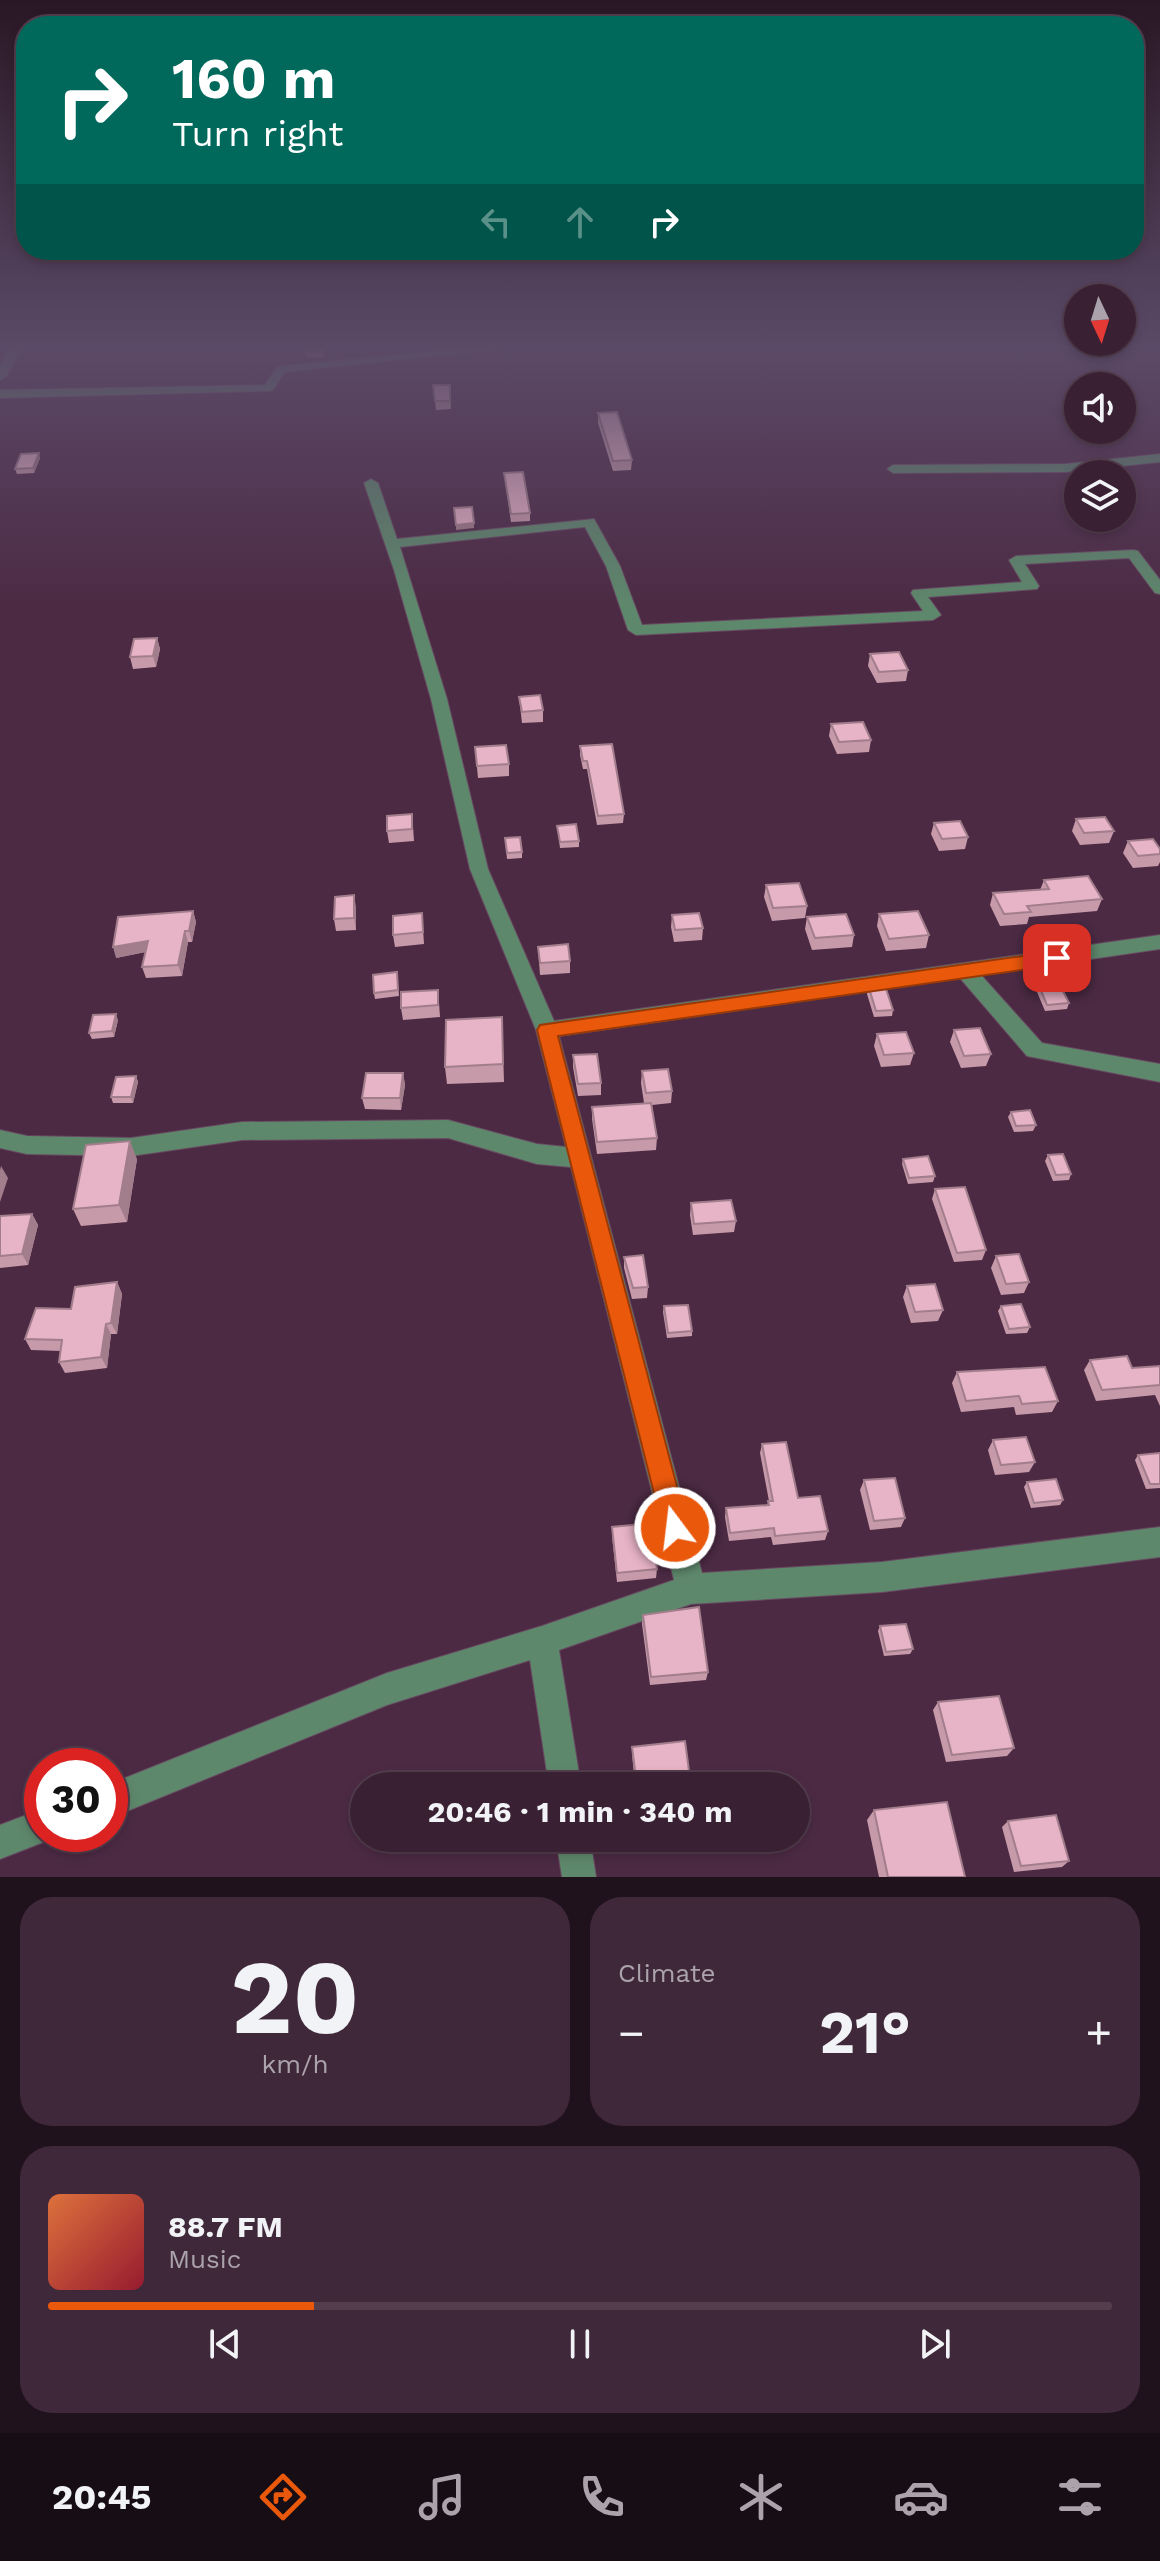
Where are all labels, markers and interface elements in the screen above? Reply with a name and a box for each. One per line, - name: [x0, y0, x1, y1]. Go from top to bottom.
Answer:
- text: 160 m: [172, 46, 335, 112]
- icon: right: [40, 48, 144, 152]
- text: Turn right: [172, 113, 343, 155]
- icon: left: [474, 200, 518, 244]
- icon: ahead: [558, 200, 602, 244]
- icon: right: [642, 200, 686, 244]
- north arrow: [1064, 284, 1136, 356]
- map controls: [1064, 284, 1136, 532]
- button: sound: [1064, 372, 1136, 444]
- button: layers: [1064, 460, 1136, 532]
- pin: [1023, 924, 1091, 992]
- icon: arrive: [1035, 936, 1079, 980]
- position arrow: [633, 1486, 717, 1570]
- speed limit sign: 30: [24, 1748, 128, 1852]
- text: 20:46 · 1 min · 340 m: [427, 1794, 733, 1829]
- text: 20: [231, 1936, 359, 2058]
- text: Climate: [618, 1958, 716, 1988]
- text: 21°: [819, 1997, 911, 2068]
- text: −: [618, 2007, 645, 2059]
- text: +: [1085, 2007, 1112, 2059]
- text: km/h: [262, 2049, 328, 2079]
- text: 88.7 FM: [168, 2209, 283, 2244]
- text: Music: [168, 2244, 241, 2274]
- icon: previous: [203, 2322, 247, 2366]
- icon: pause: [558, 2322, 602, 2366]
- icon: next: [913, 2322, 957, 2366]
- icon: directions: [255, 2469, 311, 2525]
- icon: music: [414, 2469, 470, 2525]
- icon: phone: [574, 2469, 630, 2525]
- icon: climate: [733, 2469, 789, 2525]
- icon: car: [893, 2469, 949, 2525]
- icon: filters: [1052, 2469, 1108, 2525]
- text: 20:45: [52, 2476, 151, 2518]

